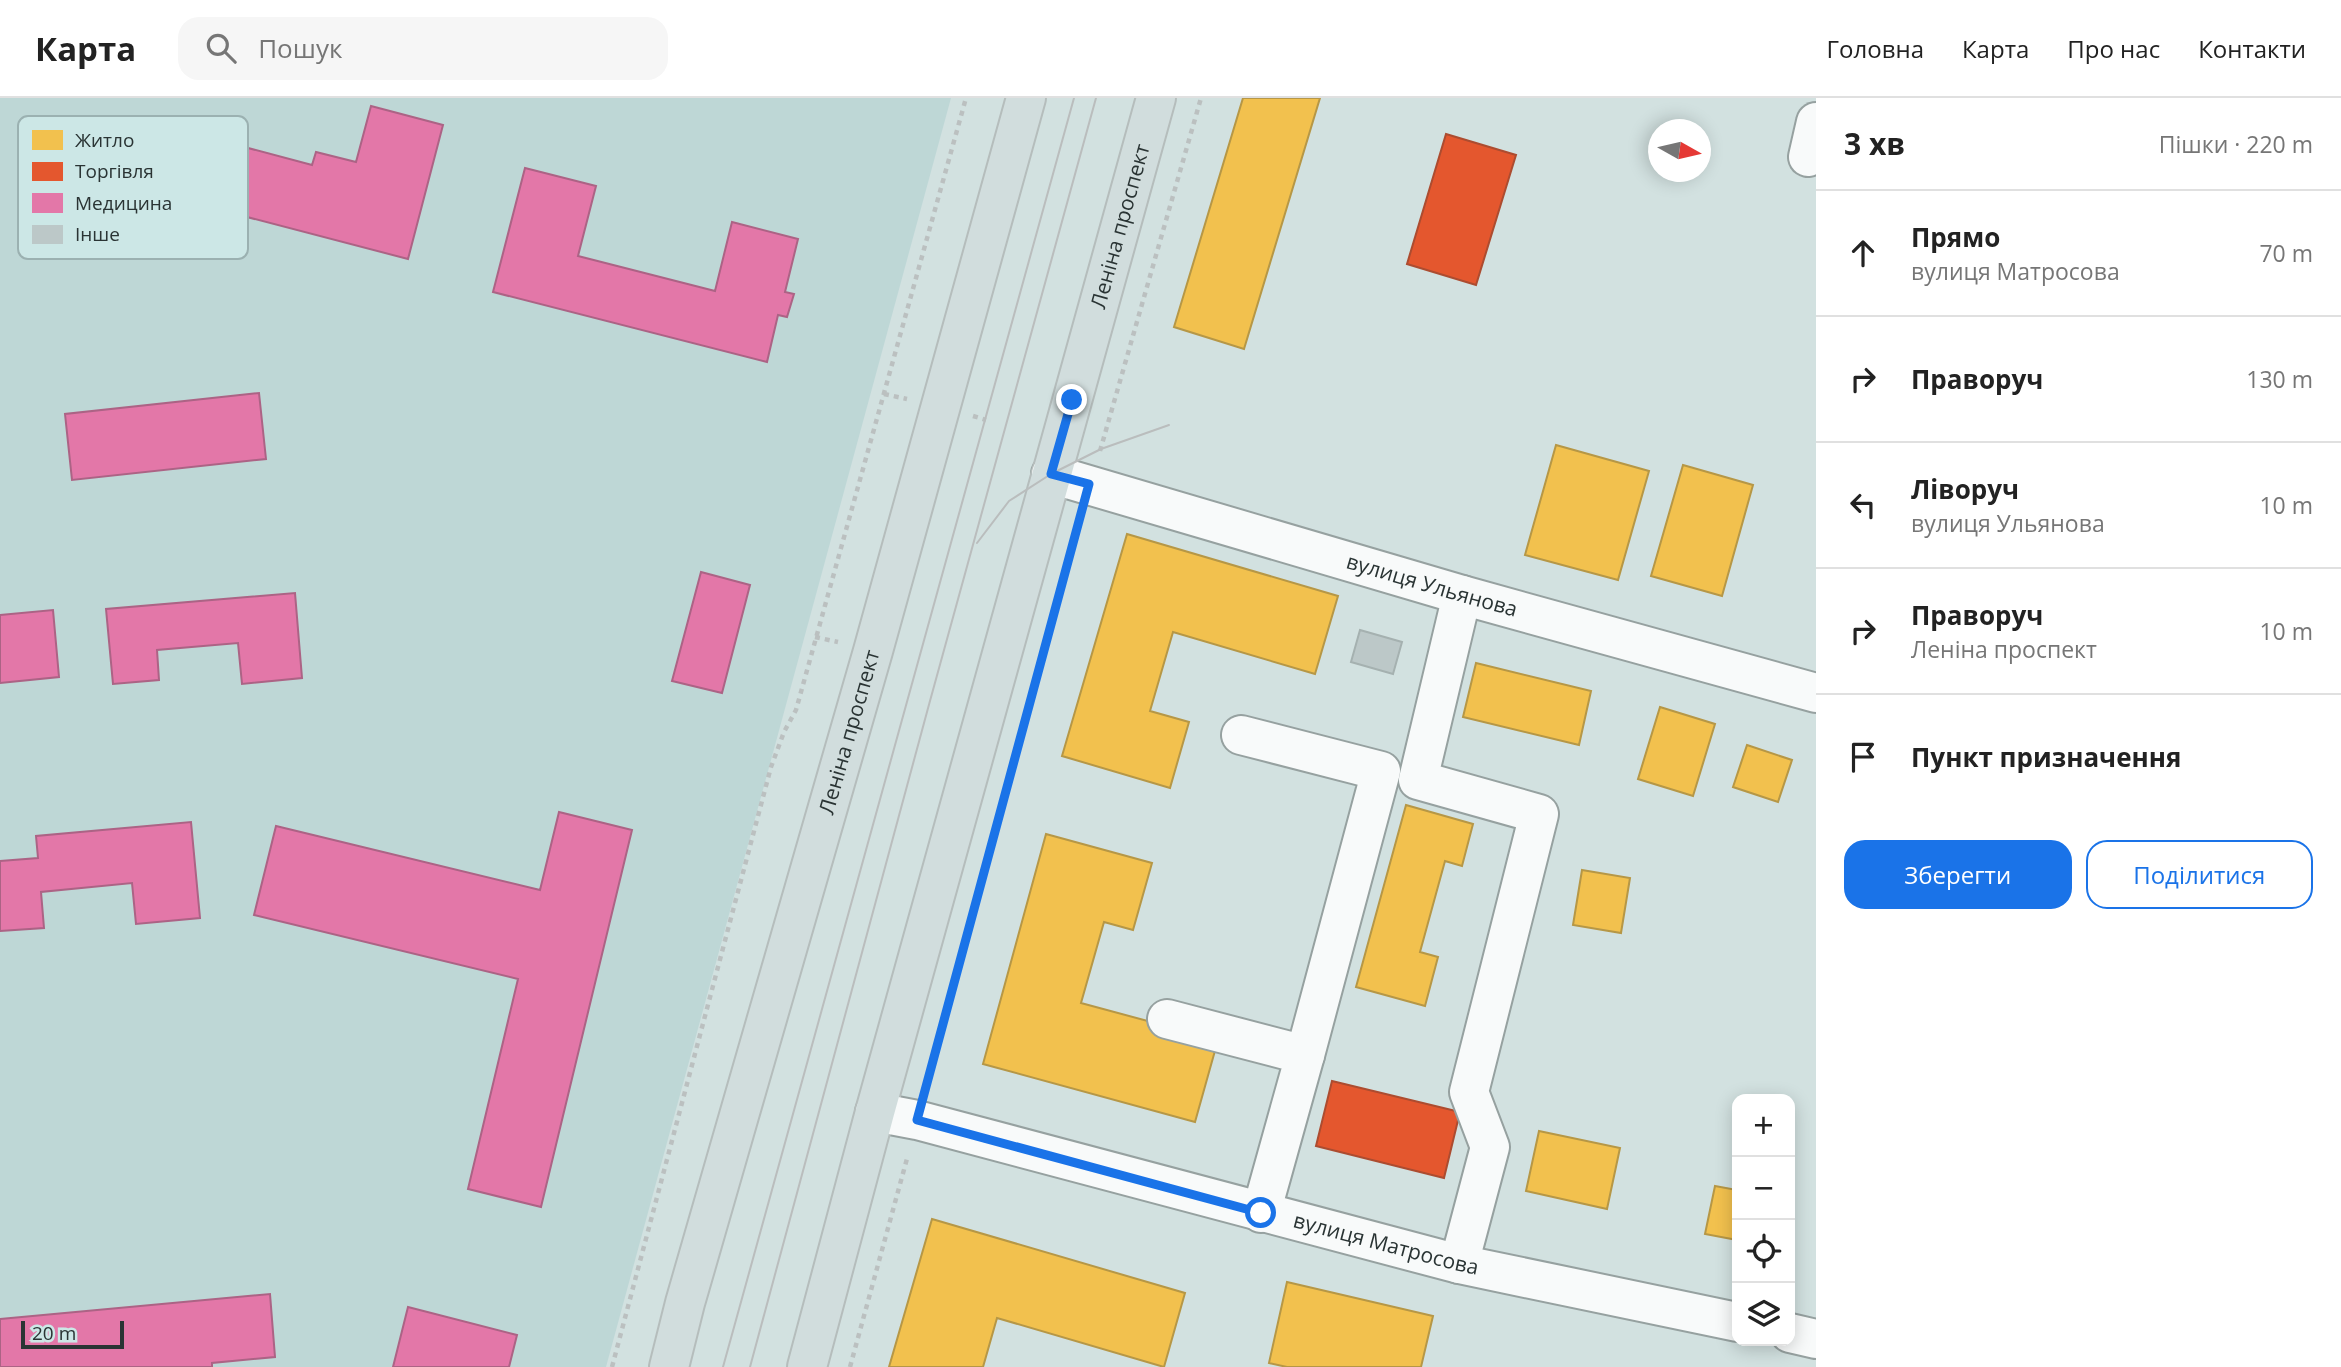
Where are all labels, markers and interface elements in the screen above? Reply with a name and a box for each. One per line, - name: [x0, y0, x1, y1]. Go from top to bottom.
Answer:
- search box: [178, 17, 668, 80]
- text: Карта: [35, 26, 136, 71]
- icon: search: [202, 29, 240, 67]
- text: Пошук: [258, 30, 342, 66]
- text: Головна: [1827, 32, 1924, 65]
- text: Карта: [1962, 32, 2029, 65]
- text: Про нас: [2067, 32, 2160, 65]
- text: Контакти: [2198, 32, 2306, 65]
- legend: [18, 116, 248, 259]
- north arrow: [1648, 119, 1711, 182]
- text: 3 хв: [1844, 123, 1905, 164]
- text: Житло: [75, 127, 134, 153]
- text: Пішки · 220 m: [2159, 128, 2313, 160]
- street label: Леніна проспект: [1083, 140, 1156, 312]
- text: Торгівля: [75, 158, 154, 184]
- text: Медицина: [75, 190, 172, 216]
- text: Прямо: [1911, 219, 2000, 255]
- text: Інше: [75, 221, 120, 247]
- icon: ahead: [1844, 234, 1882, 272]
- text: 70 m: [2259, 237, 2313, 269]
- text: вулиця Матросова: [1911, 255, 2120, 287]
- icon: right: [1844, 360, 1882, 398]
- text: Праворуч: [1911, 361, 2043, 397]
- text: 130 m: [2246, 363, 2313, 395]
- route end: [1056, 384, 1087, 415]
- text: Ліворуч: [1911, 471, 2019, 507]
- icon: left: [1844, 486, 1882, 524]
- text: 10 m: [2259, 489, 2313, 521]
- text: вулиця Ульянова: [1911, 507, 2105, 539]
- street label: вулиця Ульянова: [1343, 547, 1521, 623]
- text: Праворуч: [1911, 597, 2043, 633]
- icon: right: [1844, 612, 1882, 650]
- text: 10 m: [2259, 615, 2313, 647]
- text: Леніна проспект: [1911, 633, 2097, 665]
- street label: Леніна проспект: [812, 646, 886, 817]
- icon: arrive: [1844, 738, 1882, 776]
- text: Пункт призначення: [1911, 739, 2181, 775]
- button: Зберегти: [1844, 840, 2072, 909]
- button: Поділитися: [2086, 840, 2313, 909]
- map controls: [1732, 1094, 1795, 1346]
- button: +: [1732, 1094, 1795, 1157]
- button: −: [1732, 1157, 1795, 1220]
- route start: [1245, 1197, 1276, 1228]
- street label: вулиця Матросова: [1291, 1206, 1481, 1281]
- button: locate: [1732, 1220, 1795, 1283]
- button: layers: [1732, 1283, 1795, 1346]
- scale bar: [21, 1318, 124, 1350]
- text: 20 m: [32, 1320, 76, 1346]

